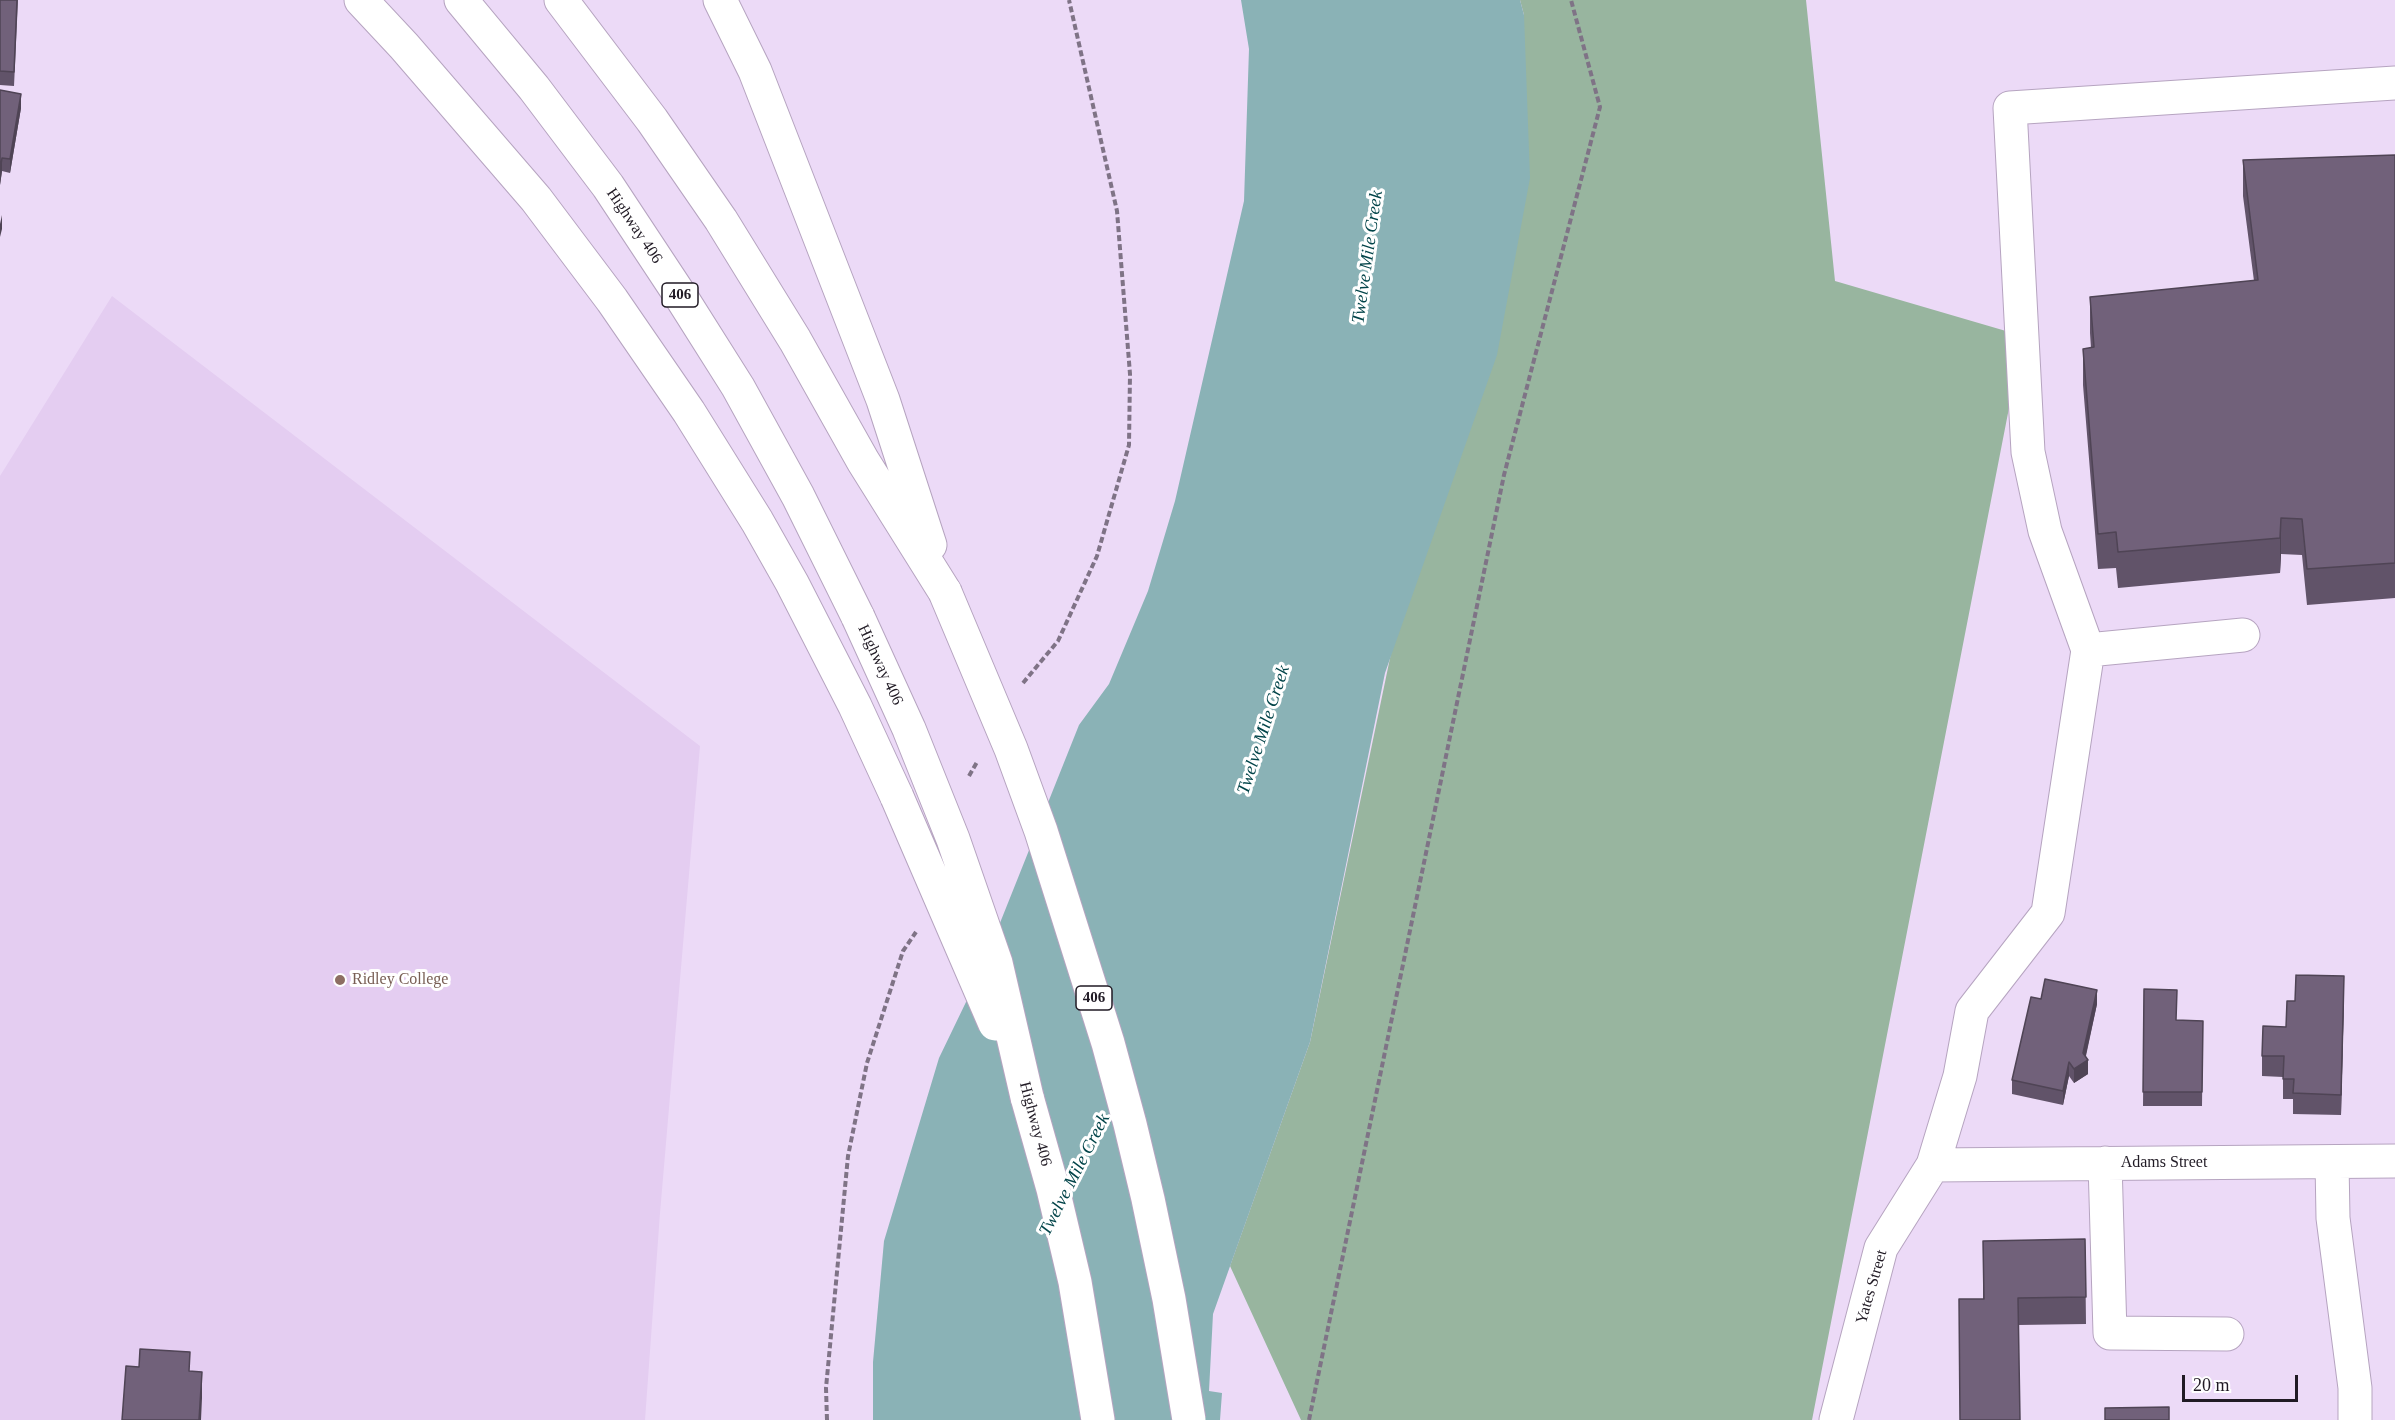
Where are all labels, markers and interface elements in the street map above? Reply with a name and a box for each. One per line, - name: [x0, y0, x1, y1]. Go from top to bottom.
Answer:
- street label: Highway 406: [602, 185, 666, 267]
- water label: Twelve Mile Creek: [1348, 189, 1388, 325]
- road number: 406: [662, 283, 698, 307]
- street label: Highway 406: [853, 622, 907, 708]
- water label: Twelve Mile Creek: [1233, 663, 1295, 797]
- place label: Ridley College: [352, 970, 448, 990]
- marker: Ridley College: [333, 973, 347, 987]
- road number: 406: [1076, 986, 1112, 1010]
- street label: Highway 406: [1015, 1080, 1055, 1168]
- water label: Twelve Mile Creek: [1035, 1110, 1115, 1240]
- street label: Adams Street: [2121, 1153, 2207, 1173]
- street label: Yates Street: [1852, 1248, 1892, 1326]
- scale bar: [2185, 1363, 2300, 1401]
- text: 20 m: [2193, 1375, 2230, 1395]

